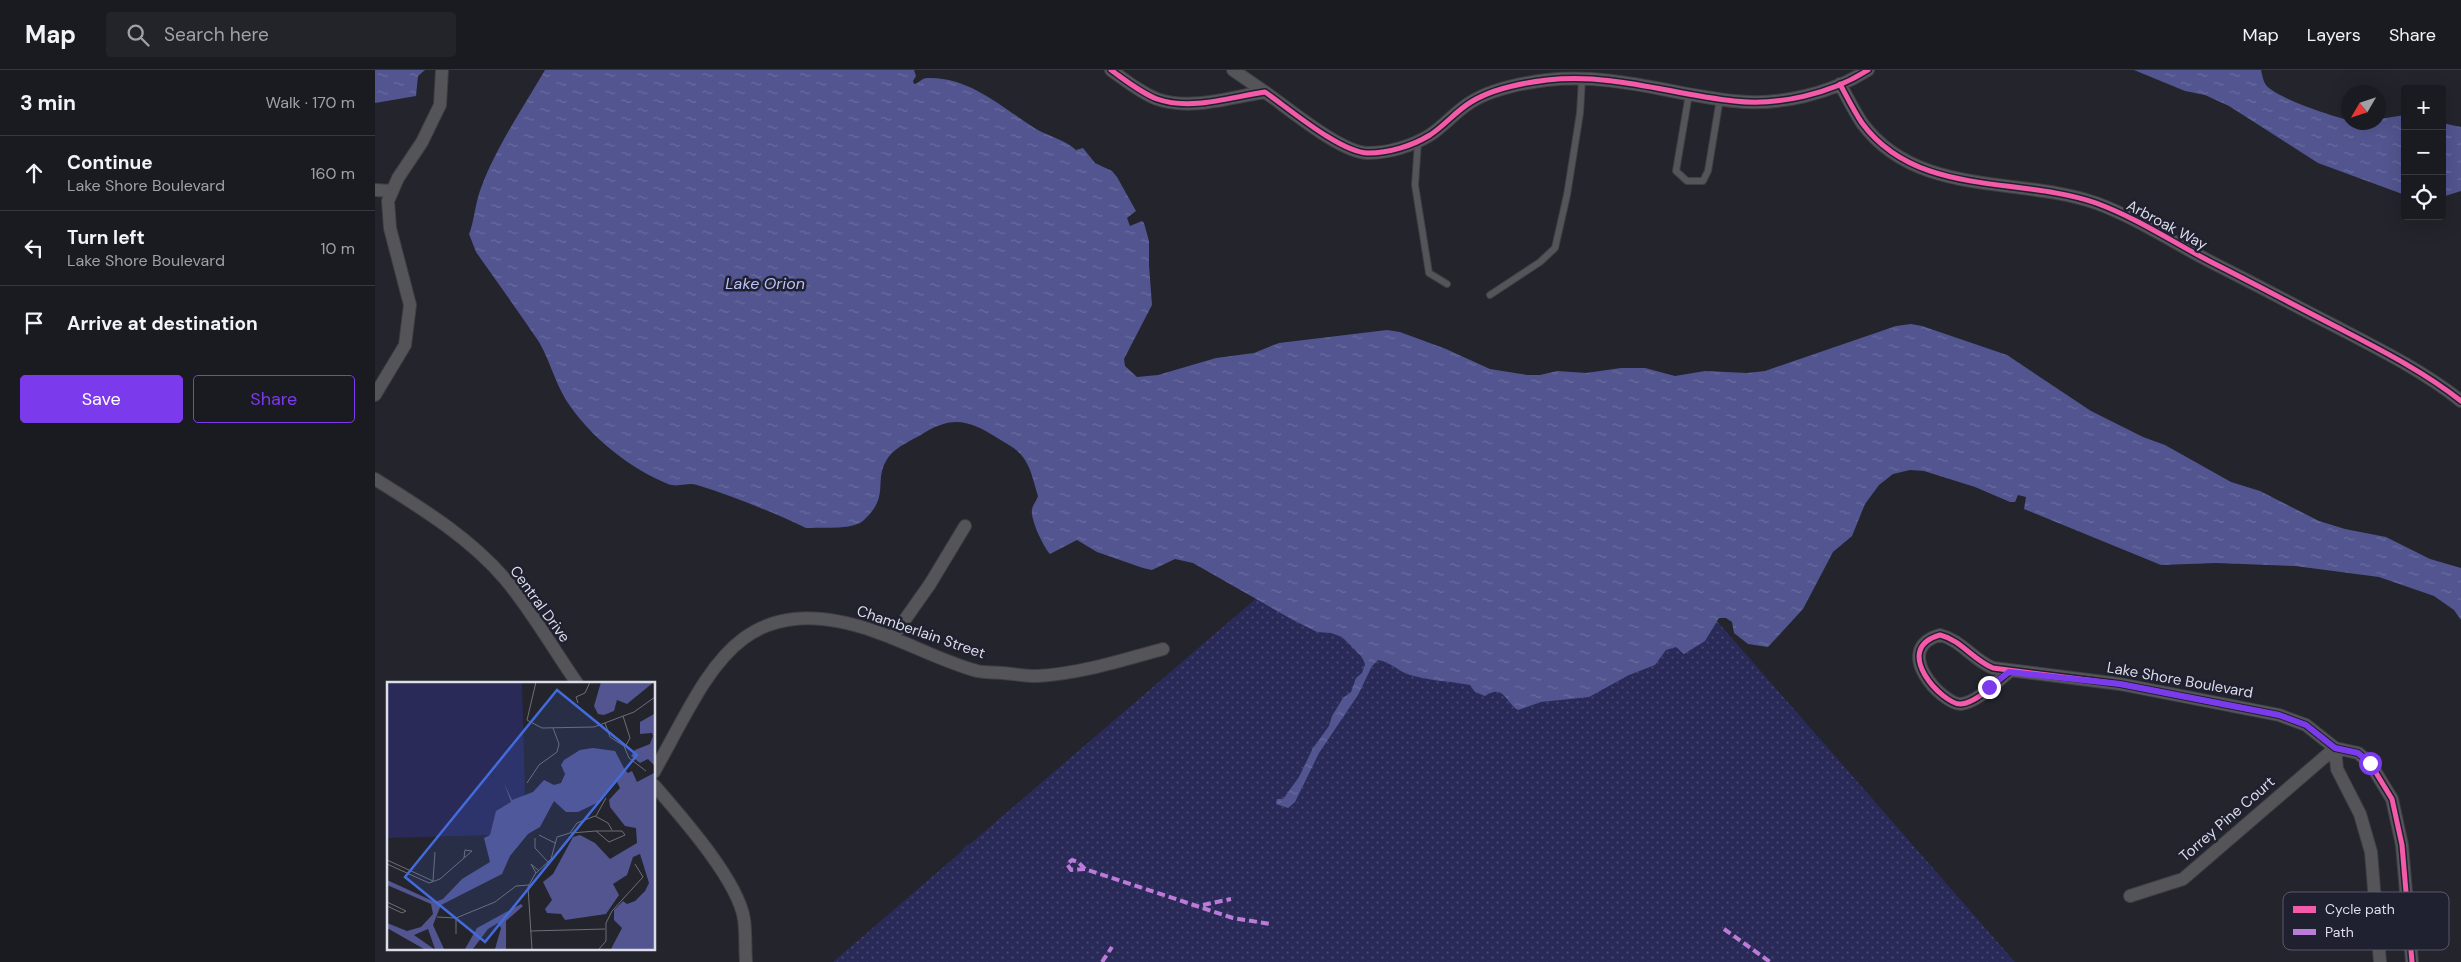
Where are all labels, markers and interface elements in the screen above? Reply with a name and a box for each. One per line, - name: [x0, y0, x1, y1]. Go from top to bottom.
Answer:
- search box: [106, 12, 456, 57]
- text: Map: [25, 19, 76, 50]
- icon: search: [124, 21, 152, 49]
- text: Search here: [164, 22, 269, 47]
- text: Map: [2243, 23, 2279, 47]
- text: Layers: [2307, 23, 2361, 47]
- text: Share: [2389, 23, 2436, 47]
- north arrow: [2341, 85, 2386, 130]
- map controls: [2401, 85, 2446, 220]
- button: +: [2401, 85, 2446, 130]
- text: 3 min: [20, 89, 76, 117]
- text: Walk · 170 m: [266, 92, 355, 113]
- button: −: [2401, 130, 2446, 175]
- text: Continue: [67, 150, 153, 175]
- icon: ahead: [20, 159, 48, 187]
- text: 160 m: [311, 163, 355, 184]
- text: Lake Shore Boulevard: [67, 175, 225, 196]
- button: locate: [2401, 175, 2446, 220]
- street label: Arbroak Way: [2123, 195, 2211, 255]
- text: Turn left: [67, 225, 145, 250]
- icon: left: [20, 234, 48, 262]
- text: 10 m: [321, 238, 355, 259]
- text: Lake Shore Boulevard: [67, 250, 225, 271]
- water label: Lake Orion: [725, 273, 805, 294]
- icon: arrive: [20, 309, 48, 337]
- text: Arrive at destination: [67, 311, 258, 336]
- button: Save: [20, 375, 183, 423]
- button: Share: [193, 375, 355, 423]
- street label: Central Drive: [505, 562, 575, 646]
- street label: Chamberlain Street: [854, 601, 988, 663]
- street label: Lake Shore Boulevard: [2105, 657, 2255, 703]
- route end: [1978, 676, 2001, 699]
- inset map: [387, 682, 655, 950]
- route start: [2359, 752, 2382, 775]
- street label: Torrey Pine Court: [2175, 772, 2279, 866]
- legend: [2283, 892, 2449, 950]
- text: Cycle path: [2325, 900, 2395, 918]
- text: Path: [2325, 923, 2354, 941]

